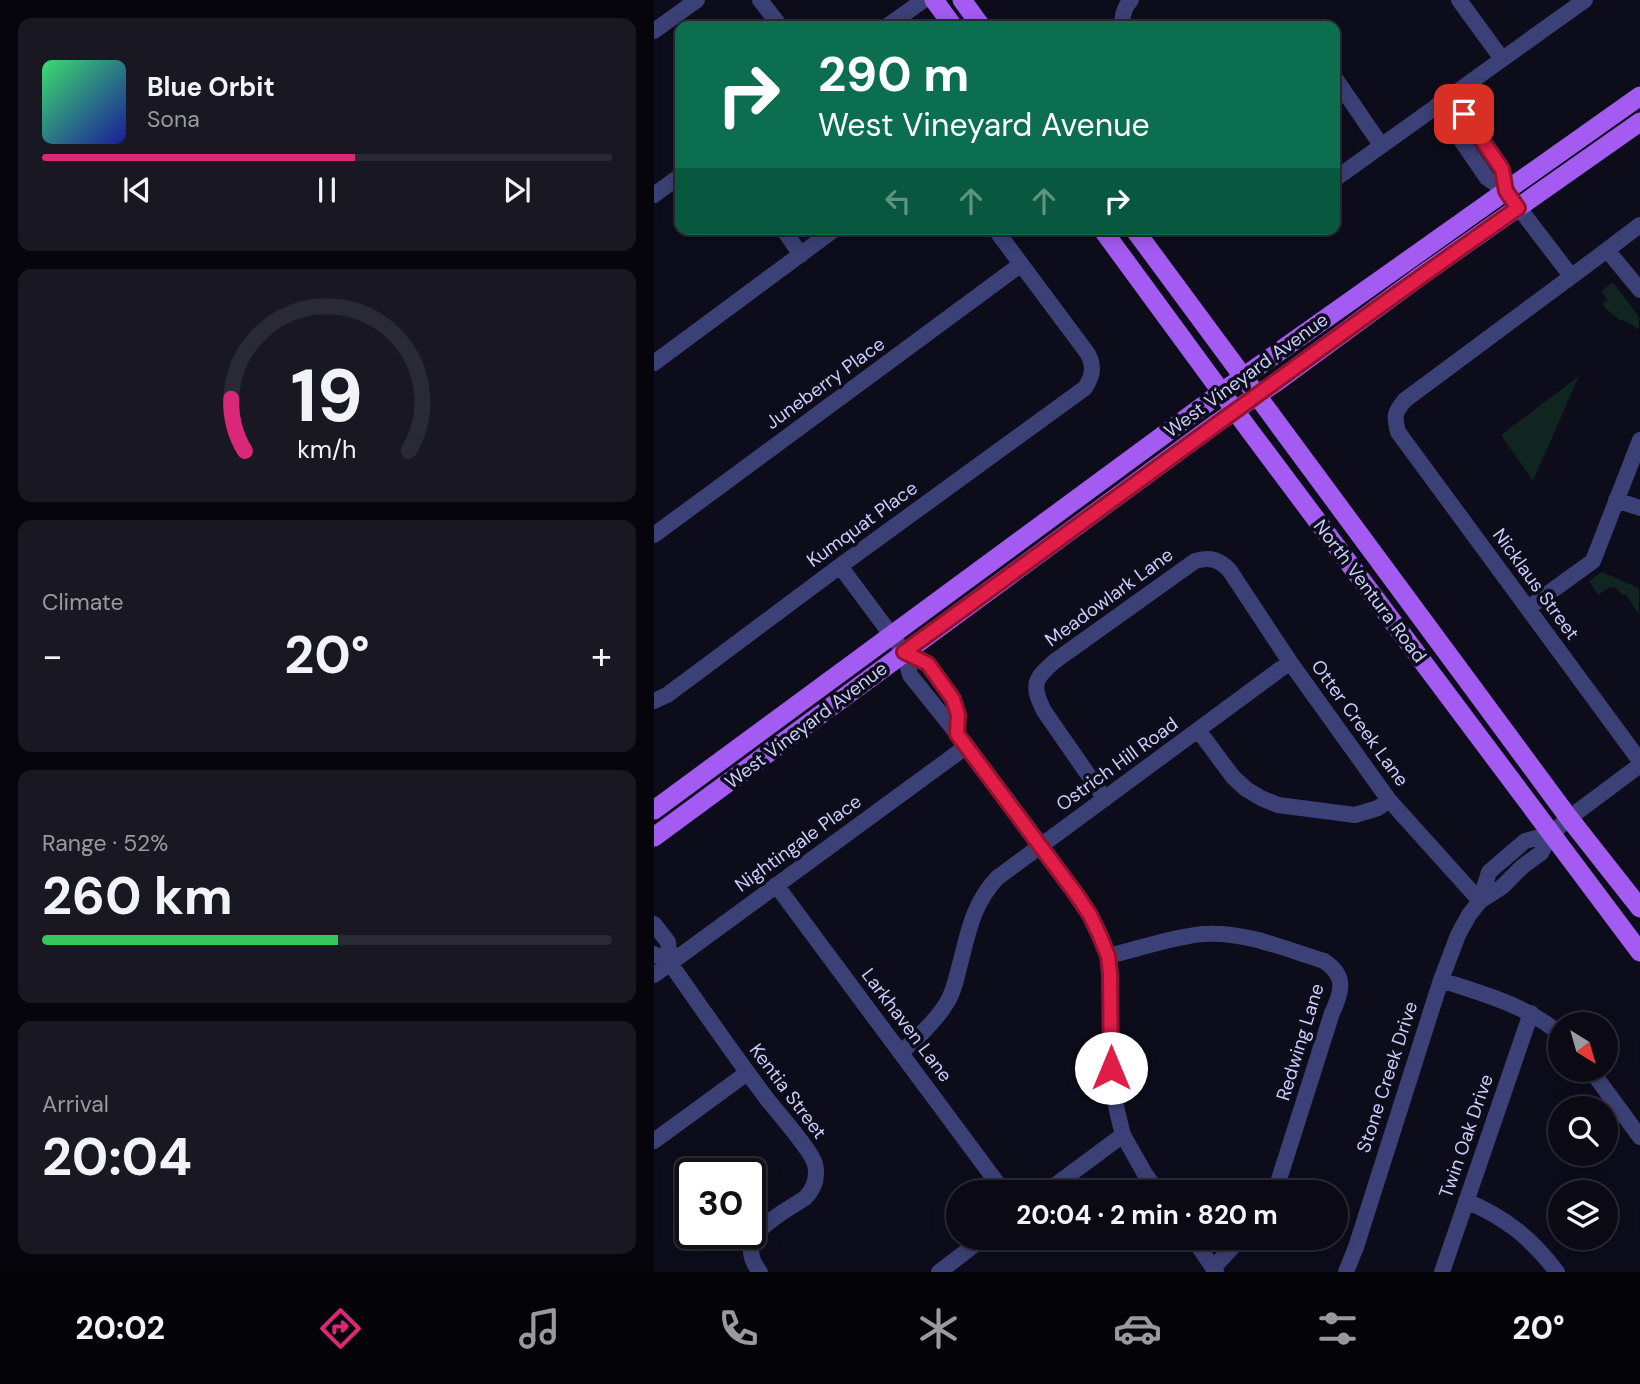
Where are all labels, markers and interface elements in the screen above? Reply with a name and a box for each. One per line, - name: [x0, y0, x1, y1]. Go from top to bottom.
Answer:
- text: 290 m: [818, 42, 969, 106]
- icon: right: [703, 49, 794, 140]
- text: Blue Orbit: [147, 70, 275, 104]
- pin: [1434, 84, 1494, 144]
- icon: arrive: [1445, 95, 1483, 133]
- text: Sona: [147, 104, 200, 134]
- text: West Vineyard Avenue: [818, 104, 1150, 146]
- icon: previous: [118, 171, 156, 209]
- icon: pause: [308, 171, 346, 209]
- icon: next: [498, 171, 536, 209]
- icon: left: [879, 182, 917, 220]
- icon: ahead: [952, 182, 990, 220]
- icon: ahead: [1025, 182, 1063, 220]
- icon: right: [1098, 182, 1136, 220]
- street label: West Vineyard Avenue: [1159, 307, 1333, 443]
- street label: Juneberry Place: [760, 331, 890, 435]
- text: 19: [291, 350, 363, 445]
- text: km/h: [297, 433, 357, 466]
- street label: Kumquat Place: [802, 475, 922, 573]
- street label: North Ventura Road: [1308, 514, 1432, 668]
- street label: Nicklaus Street: [1487, 523, 1585, 645]
- street label: Meadowlark Lane: [1040, 542, 1178, 652]
- text: Climate: [42, 587, 124, 617]
- text: 20°: [284, 621, 370, 689]
- text: −: [42, 631, 63, 681]
- text: +: [591, 631, 612, 681]
- street label: Otter Creek Lane: [1306, 655, 1414, 791]
- street label: West Vineyard Avenue: [720, 656, 892, 794]
- street label: Ostrich Hill Road: [1051, 711, 1183, 817]
- street label: Nightingale Place: [730, 789, 866, 897]
- text: Range · 52%: [42, 828, 168, 858]
- text: 260 km: [42, 862, 233, 930]
- street label: Larkhaven Lane: [856, 963, 958, 1087]
- street label: Redwing Lane: [1270, 980, 1330, 1104]
- street label: Stone Creek Drive: [1351, 998, 1423, 1156]
- north arrow: [1548, 1012, 1618, 1082]
- map controls: [1548, 1012, 1618, 1250]
- position arrow: [1074, 1031, 1148, 1105]
- street label: Kentia Street: [744, 1038, 832, 1144]
- street label: Twin Oak Drive: [1433, 1071, 1499, 1201]
- text: Arrival: [42, 1089, 109, 1119]
- button: search: [1548, 1096, 1618, 1166]
- text: 20:04: [42, 1123, 192, 1191]
- speed limit sign: 30: [675, 1158, 766, 1249]
- button: layers: [1548, 1180, 1618, 1250]
- text: 20:04 · 2 min · 820 m: [1016, 1198, 1278, 1232]
- icon: directions: [316, 1304, 365, 1353]
- icon: music: [515, 1304, 564, 1353]
- icon: phone: [714, 1304, 763, 1353]
- icon: climate: [914, 1304, 963, 1353]
- icon: car: [1113, 1304, 1162, 1353]
- icon: filters: [1313, 1304, 1362, 1353]
- text: 20:02: [75, 1307, 165, 1349]
- text: 20°: [1512, 1307, 1565, 1349]

